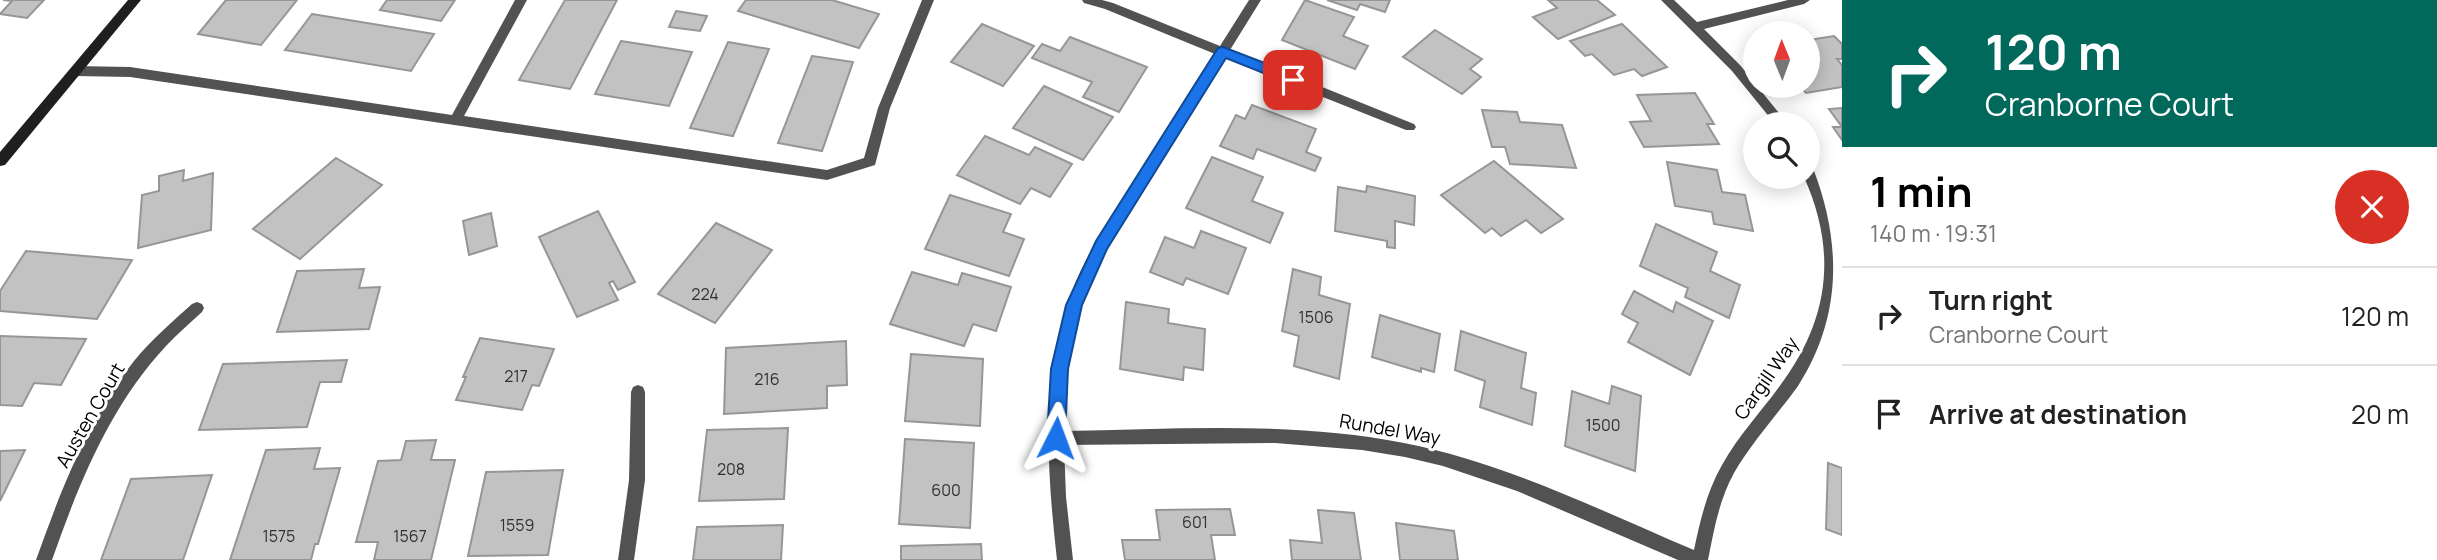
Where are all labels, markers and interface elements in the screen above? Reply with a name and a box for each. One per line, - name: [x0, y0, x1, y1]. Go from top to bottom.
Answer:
- text: 120 m: [1985, 18, 2122, 85]
- north arrow: [1743, 21, 1820, 98]
- map controls: [1743, 21, 1820, 189]
- icon: right: [1870, 28, 1961, 119]
- pin: [1263, 50, 1323, 110]
- icon: arrive: [1274, 61, 1312, 99]
- text: Cranborne Court: [1985, 82, 2234, 126]
- button: search: [1743, 112, 1820, 189]
- text: 1 min: [1870, 162, 1973, 220]
- button: close: [2335, 170, 2409, 244]
- text: 140 m · 19:31: [1870, 217, 1997, 249]
- text: Turn right: [1929, 282, 2053, 318]
- house number: 224: [691, 283, 719, 305]
- icon: right: [1870, 297, 1908, 335]
- text: 120 m: [2341, 298, 2409, 334]
- house number: 1506: [1298, 306, 1334, 328]
- text: Cranborne Court: [1929, 318, 2108, 350]
- street label: Cargill Way: [1728, 331, 1804, 425]
- street label: Austen Court: [49, 358, 131, 472]
- house number: 217: [504, 365, 528, 387]
- house number: 216: [754, 368, 780, 390]
- icon: arrive: [1870, 395, 1908, 433]
- text: Arrive at destination: [1929, 396, 2187, 432]
- text: 20 m: [2351, 396, 2409, 432]
- position arrow: [1019, 401, 1093, 475]
- street label: Rundel Way: [1338, 407, 1442, 451]
- house number: 1500: [1586, 414, 1621, 436]
- house number: 208: [717, 458, 745, 480]
- house number: 600: [931, 479, 961, 501]
- house number: 601: [1182, 511, 1208, 533]
- house number: 1559: [500, 514, 534, 536]
- house number: 1575: [263, 525, 295, 547]
- house number: 1567: [393, 525, 427, 547]

